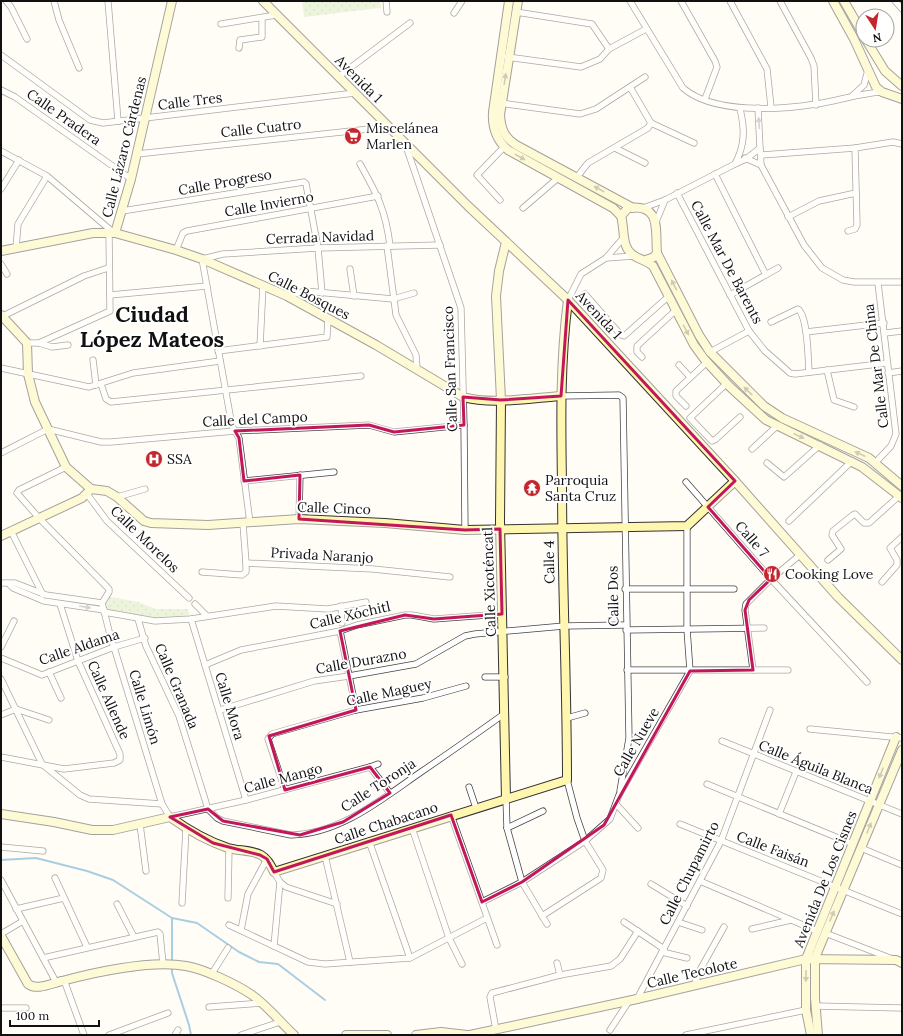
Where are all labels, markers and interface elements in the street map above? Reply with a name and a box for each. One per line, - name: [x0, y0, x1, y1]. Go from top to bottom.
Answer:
- north arrow: [855, 8, 895, 48]
- text: N: [871, 30, 883, 46]
- street label: Avenida 1: [331, 51, 387, 107]
- one-way arrow: [502, 73, 508, 86]
- street label: Calle Lázaro Cárdenas: [98, 75, 150, 219]
- street label: Calle Pradera: [23, 85, 105, 149]
- street label: Calle Tres: [157, 88, 223, 114]
- street label: Calle Cuatro: [220, 115, 302, 141]
- one-way arrow: [756, 117, 763, 129]
- place label: Miscelánea Marlen: [366, 119, 439, 153]
- supermarket icon: Miscelánea Marlen: [343, 126, 363, 146]
- one-way arrow: [514, 154, 526, 161]
- street label: Calle Progreso: [177, 165, 273, 199]
- one-way arrow: [593, 185, 604, 192]
- street label: Calle Invierno: [223, 187, 315, 221]
- street label: Calle Mar De Barents: [687, 197, 767, 327]
- street label: Cerrada Navidad: [265, 226, 375, 248]
- street label: Calle Bosques: [265, 267, 353, 323]
- one-way arrow: [670, 280, 677, 291]
- street label: Avenida 1: [571, 286, 626, 343]
- district label: Ciudad López Mateos: [80, 300, 224, 353]
- street label: Calle Mar De China: [859, 303, 893, 429]
- street label: Calle San Francisco: [439, 306, 461, 432]
- one-way arrow: [683, 324, 690, 336]
- one-way arrow: [743, 386, 753, 395]
- street label: Calle del Campo: [202, 407, 308, 431]
- one-way arrow: [794, 433, 805, 439]
- hospital icon: SSA: [144, 449, 164, 469]
- place label: SSA: [167, 450, 192, 468]
- one-way arrow: [854, 451, 866, 457]
- place label: Parroquia Santa Cruz: [545, 471, 616, 505]
- temple icon: Parroquia Santa Cruz: [522, 478, 542, 498]
- street label: Calle Cinco: [297, 498, 371, 518]
- street label: Calle Morelos: [107, 502, 183, 576]
- street label: Calle 7: [731, 517, 773, 561]
- street label: Calle Xicoténcatl: [478, 527, 500, 637]
- street label: Calle 4: [540, 540, 558, 584]
- street label: Privada Naranjo: [270, 543, 374, 567]
- restaurant icon: Cooking Love: [762, 564, 782, 584]
- street label: Calle Dos: [603, 565, 623, 627]
- place label: Cooking Love: [785, 565, 874, 583]
- street label: Calle Xóchitl: [308, 597, 392, 633]
- one-way arrow: [79, 604, 91, 610]
- street label: Calle Aldama: [36, 625, 122, 669]
- street label: Calle Granada: [151, 641, 203, 731]
- street label: Calle Durazno: [314, 644, 408, 678]
- street label: Calle Allende: [84, 658, 135, 743]
- street label: Calle Limón: [125, 667, 165, 747]
- street label: Calle Mora: [211, 670, 249, 742]
- street label: Calle Maguey: [345, 674, 434, 710]
- street label: Calle Nueve: [609, 704, 663, 780]
- street label: Calle Águila Blanca: [756, 736, 876, 798]
- street label: Calle Toronja: [337, 754, 419, 816]
- street label: Calle Mango: [242, 759, 324, 797]
- one-way arrow: [878, 768, 884, 780]
- street label: Calle Chabacano: [332, 798, 440, 848]
- street label: Avenida De Los Cisnes: [789, 808, 861, 951]
- street label: Calle Chupamirto: [655, 818, 723, 928]
- one-way arrow: [866, 822, 872, 833]
- street label: Calle Faisán: [734, 827, 812, 871]
- one-way arrow: [830, 909, 836, 921]
- street label: Calle Tecolote: [645, 954, 739, 992]
- one-way arrow: [803, 970, 809, 983]
- scale bar: [10, 1002, 99, 1028]
- text: 100 m: [16, 1008, 49, 1023]

